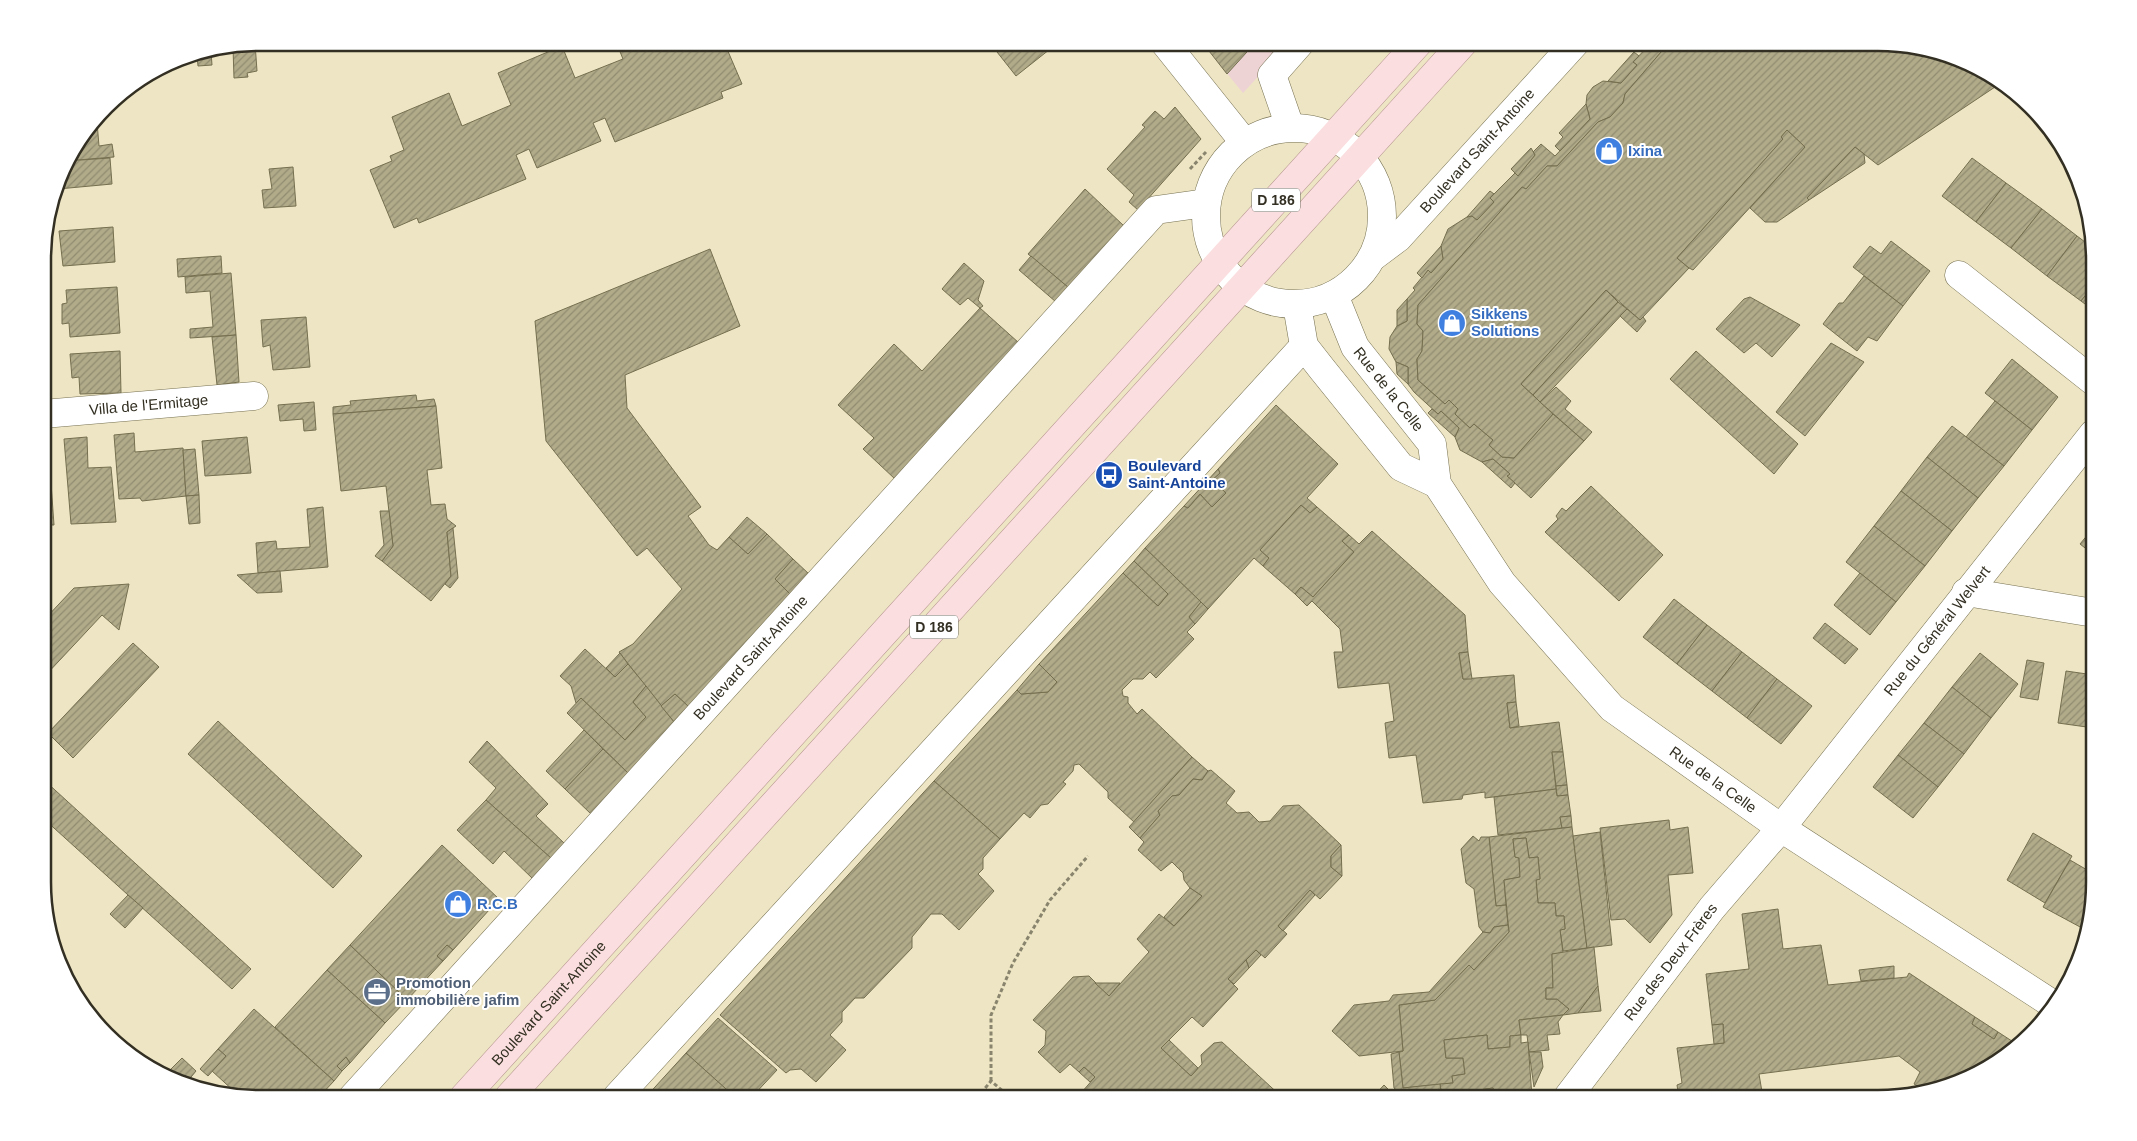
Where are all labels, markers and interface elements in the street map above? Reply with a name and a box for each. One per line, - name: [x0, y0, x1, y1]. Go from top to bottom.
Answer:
- street label: Boulevard Saint-Antoine: [1416, 85, 1538, 216]
- shop icon: Ixina: [1594, 136, 1624, 166]
- place label: Ixina: [1628, 142, 1663, 159]
- road number: D 186: [1252, 188, 1300, 212]
- place label: Sikkens Solutions: [1471, 305, 1539, 339]
- shop icon: Sikkens Solutions: [1437, 308, 1467, 338]
- street label: Rue de la Celle: [1350, 343, 1427, 434]
- street label: Villa de l'Ermitage: [88, 391, 209, 418]
- place label: Boulevard Saint-Antoine: [1128, 457, 1226, 491]
- bus stop icon: Boulevard Saint-Antoine: [1094, 460, 1124, 490]
- street label: Rue du Général Welvert: [1880, 562, 1994, 699]
- street label: Boulevard Saint-Antoine: [690, 592, 811, 723]
- road number: D 186: [910, 616, 958, 638]
- street label: Rue de la Celle: [1666, 743, 1760, 816]
- shop icon: R.C.B: [443, 889, 473, 919]
- place label: R.C.B: [477, 895, 518, 912]
- street label: Rue des Deux Frères: [1620, 900, 1720, 1024]
- street label: Boulevard Saint-Antoine: [488, 937, 609, 1068]
- place label: Promotion immobilière jafim: [396, 974, 519, 1008]
- office icon: Promotion immobilière jafim: [362, 977, 392, 1007]

